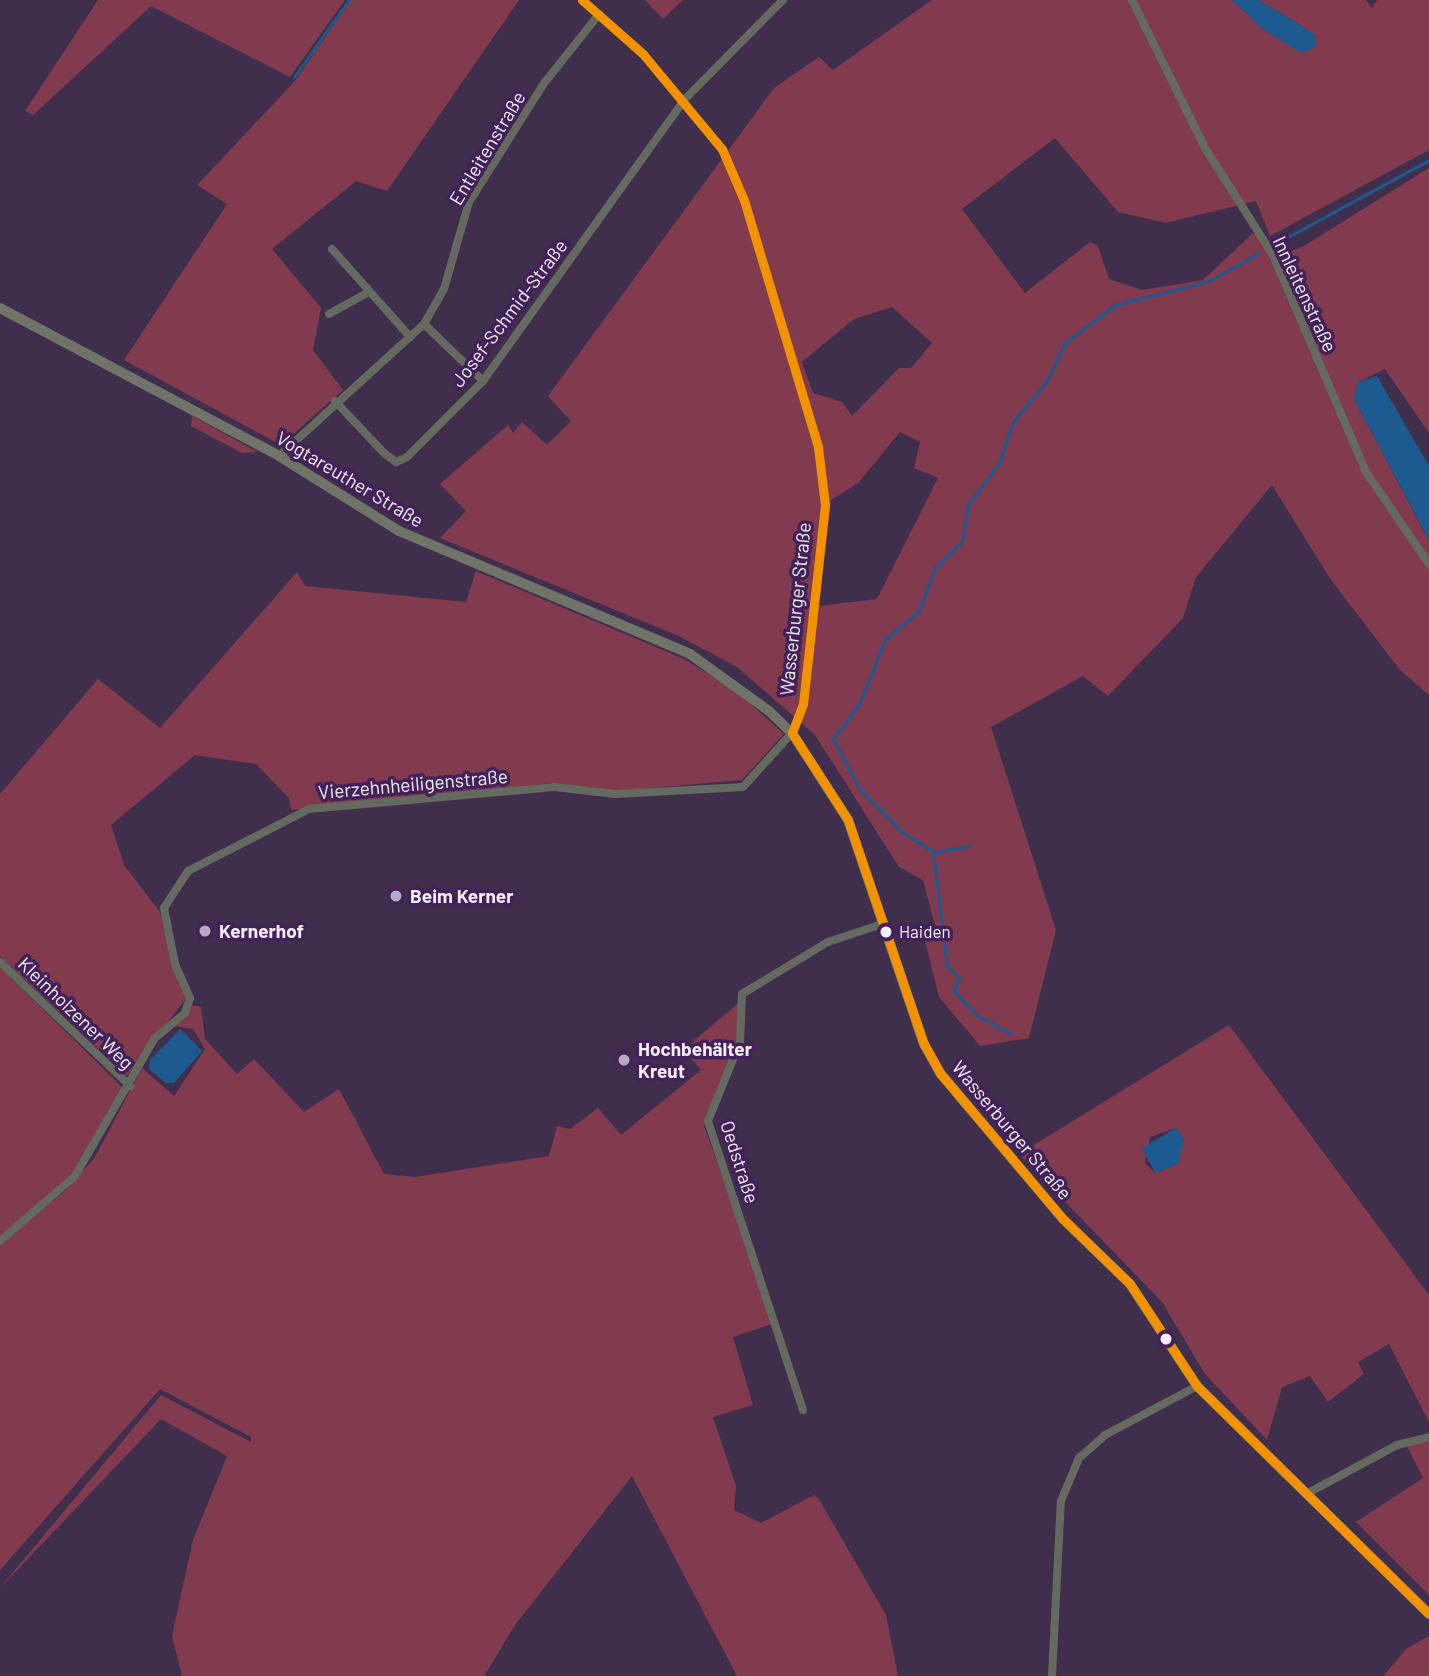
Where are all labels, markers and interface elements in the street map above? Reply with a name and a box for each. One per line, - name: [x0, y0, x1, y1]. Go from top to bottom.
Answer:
- street label: Entleitenstraße: [444, 87, 530, 209]
- street label: Innleitenstraße: [1268, 233, 1342, 355]
- street label: Josef-Schmid-Straße: [446, 235, 572, 391]
- street label: Vogtareuther Straße: [272, 426, 428, 532]
- street label: Wasserburger Straße: [775, 521, 815, 697]
- street label: Vierzehnheiligenstraße: [317, 764, 509, 804]
- place label: Beim Kerner: [410, 885, 514, 907]
- marker: Beim Kerner: [388, 888, 404, 904]
- place label: Kernerhof: [219, 920, 304, 942]
- place label: Haiden: [899, 922, 951, 942]
- marker: Kernerhof: [197, 923, 213, 939]
- marker: Haiden: [879, 925, 893, 939]
- street label: Kleinholzener Weg: [14, 952, 138, 1074]
- place label: Hochbehälter Kreut: [638, 1038, 752, 1082]
- marker: Hochbehälter Kreut: [616, 1052, 632, 1068]
- street label: Wasserburger Straße: [947, 1056, 1077, 1204]
- street label: Oedstraße: [716, 1118, 764, 1206]
- unlabelled marker: [1159, 1332, 1173, 1346]

